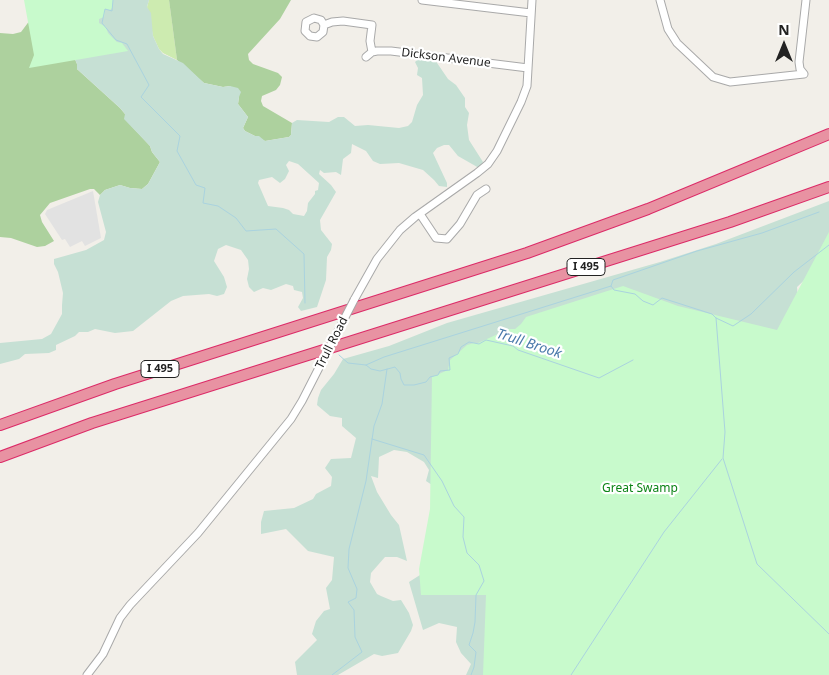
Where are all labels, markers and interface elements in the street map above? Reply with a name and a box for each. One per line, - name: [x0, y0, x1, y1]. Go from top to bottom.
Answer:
- north arrow: [759, 20, 809, 70]
- text: N: [778, 20, 790, 39]
- street label: Dickson Avenue: [401, 45, 491, 71]
- road number: I 495: [567, 258, 605, 276]
- street label: Trull Road: [313, 315, 351, 371]
- water label: Trull Brook: [494, 326, 564, 362]
- road number: I 495: [141, 360, 179, 378]
- park label: Great Swamp: [602, 482, 678, 496]

